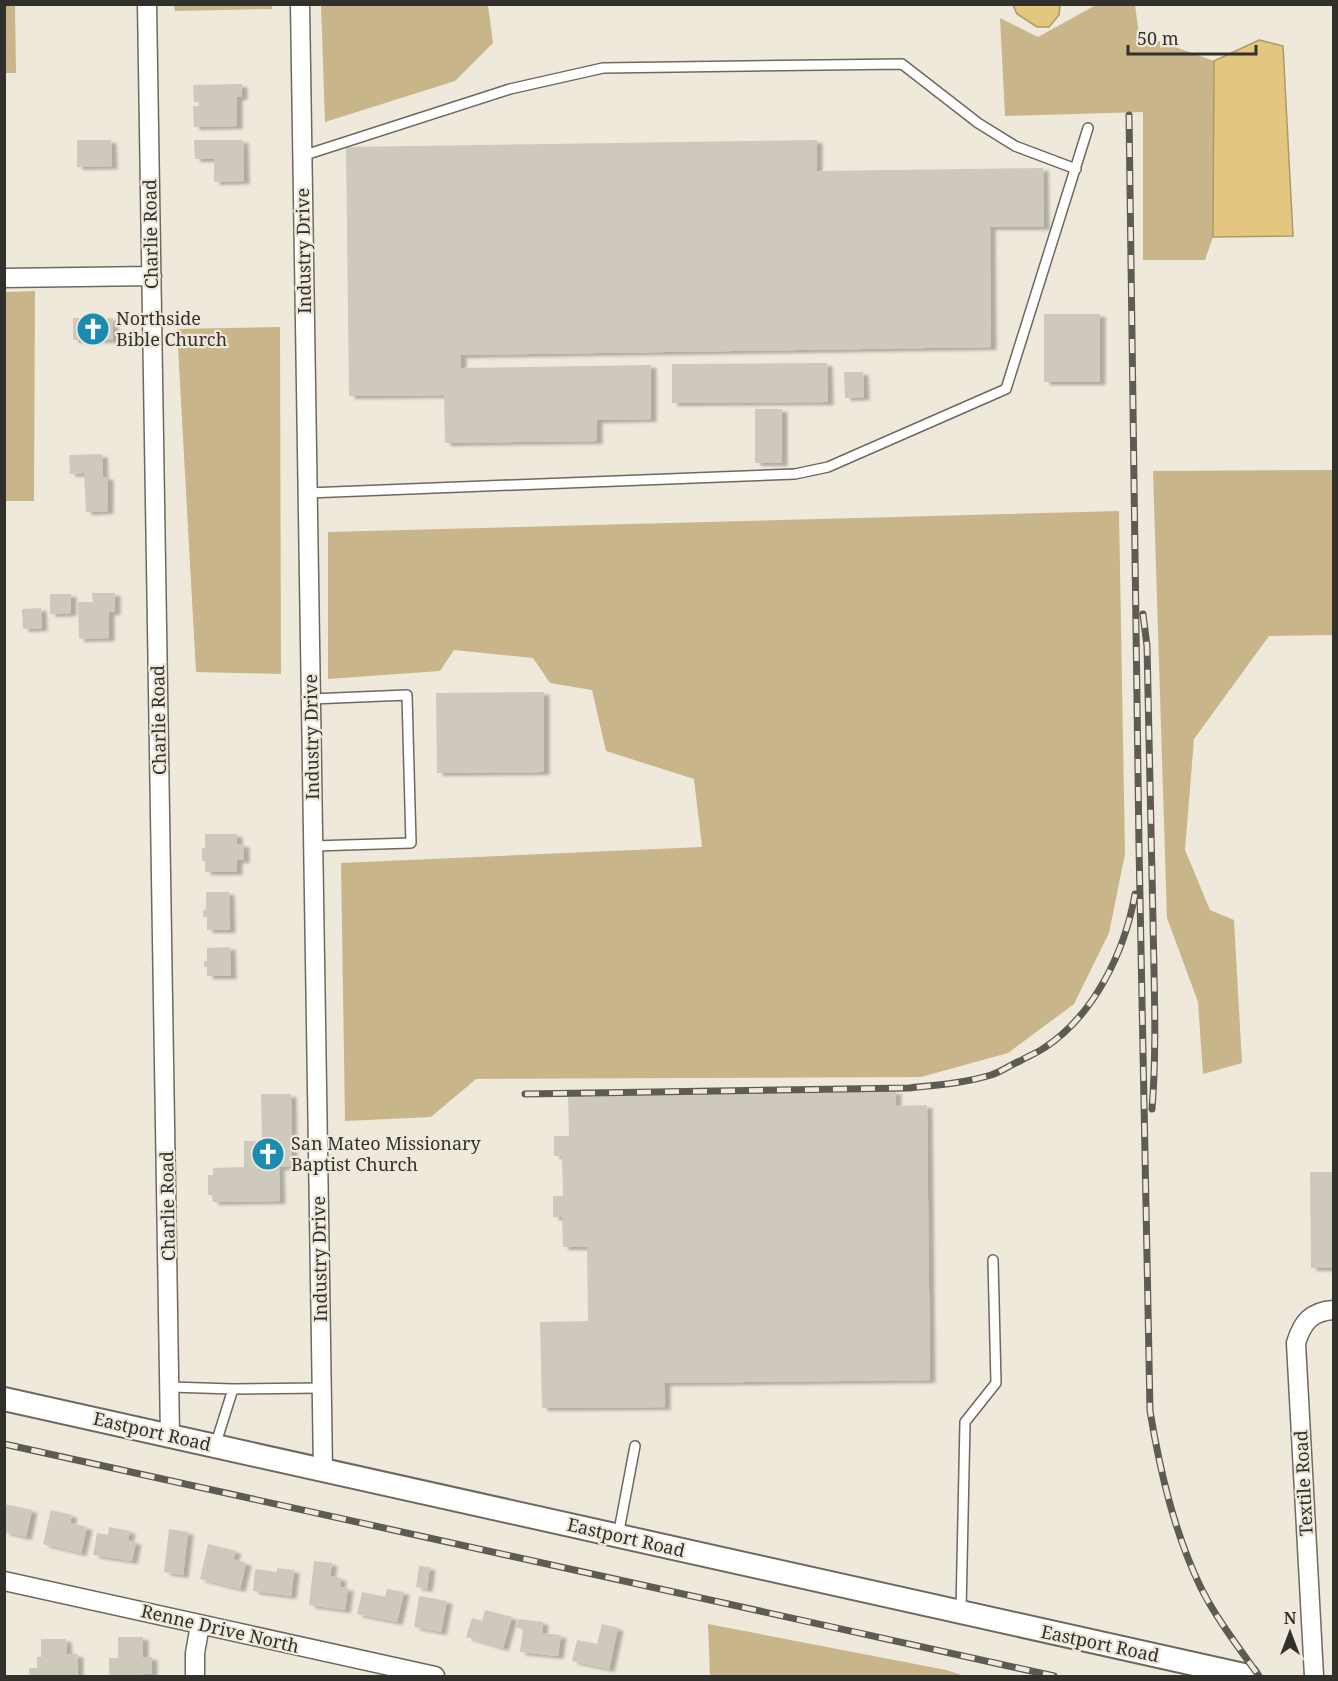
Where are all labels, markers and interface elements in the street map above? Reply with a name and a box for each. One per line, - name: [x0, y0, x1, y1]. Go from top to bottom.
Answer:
- scale bar: [1128, 18, 1256, 56]
- text: 50 m: [1137, 26, 1179, 50]
- street label: Charlie Road: [137, 179, 163, 289]
- street label: Industry Drive: [290, 188, 316, 314]
- place label: Northside Bible Church: [116, 306, 227, 351]
- church icon: Northside Bible Church: [75, 311, 111, 347]
- street label: Charlie Road: [145, 665, 171, 775]
- street label: Industry Drive: [298, 674, 324, 800]
- place label: San Mateo Missionary Baptist Church: [291, 1131, 482, 1176]
- church icon: San Mateo Missionary Baptist Church: [250, 1136, 286, 1172]
- street label: Charlie Road: [154, 1151, 180, 1261]
- street label: Industry Drive: [306, 1196, 332, 1322]
- street label: Eastport Road: [91, 1406, 213, 1456]
- street label: Textile Road: [1288, 1430, 1318, 1536]
- street label: Eastport Road: [565, 1512, 687, 1562]
- street label: Renne Drive North: [139, 1598, 302, 1658]
- north arrow: [1260, 1603, 1320, 1663]
- text: N: [1284, 1607, 1297, 1629]
- street label: Eastport Road: [1039, 1619, 1161, 1667]

